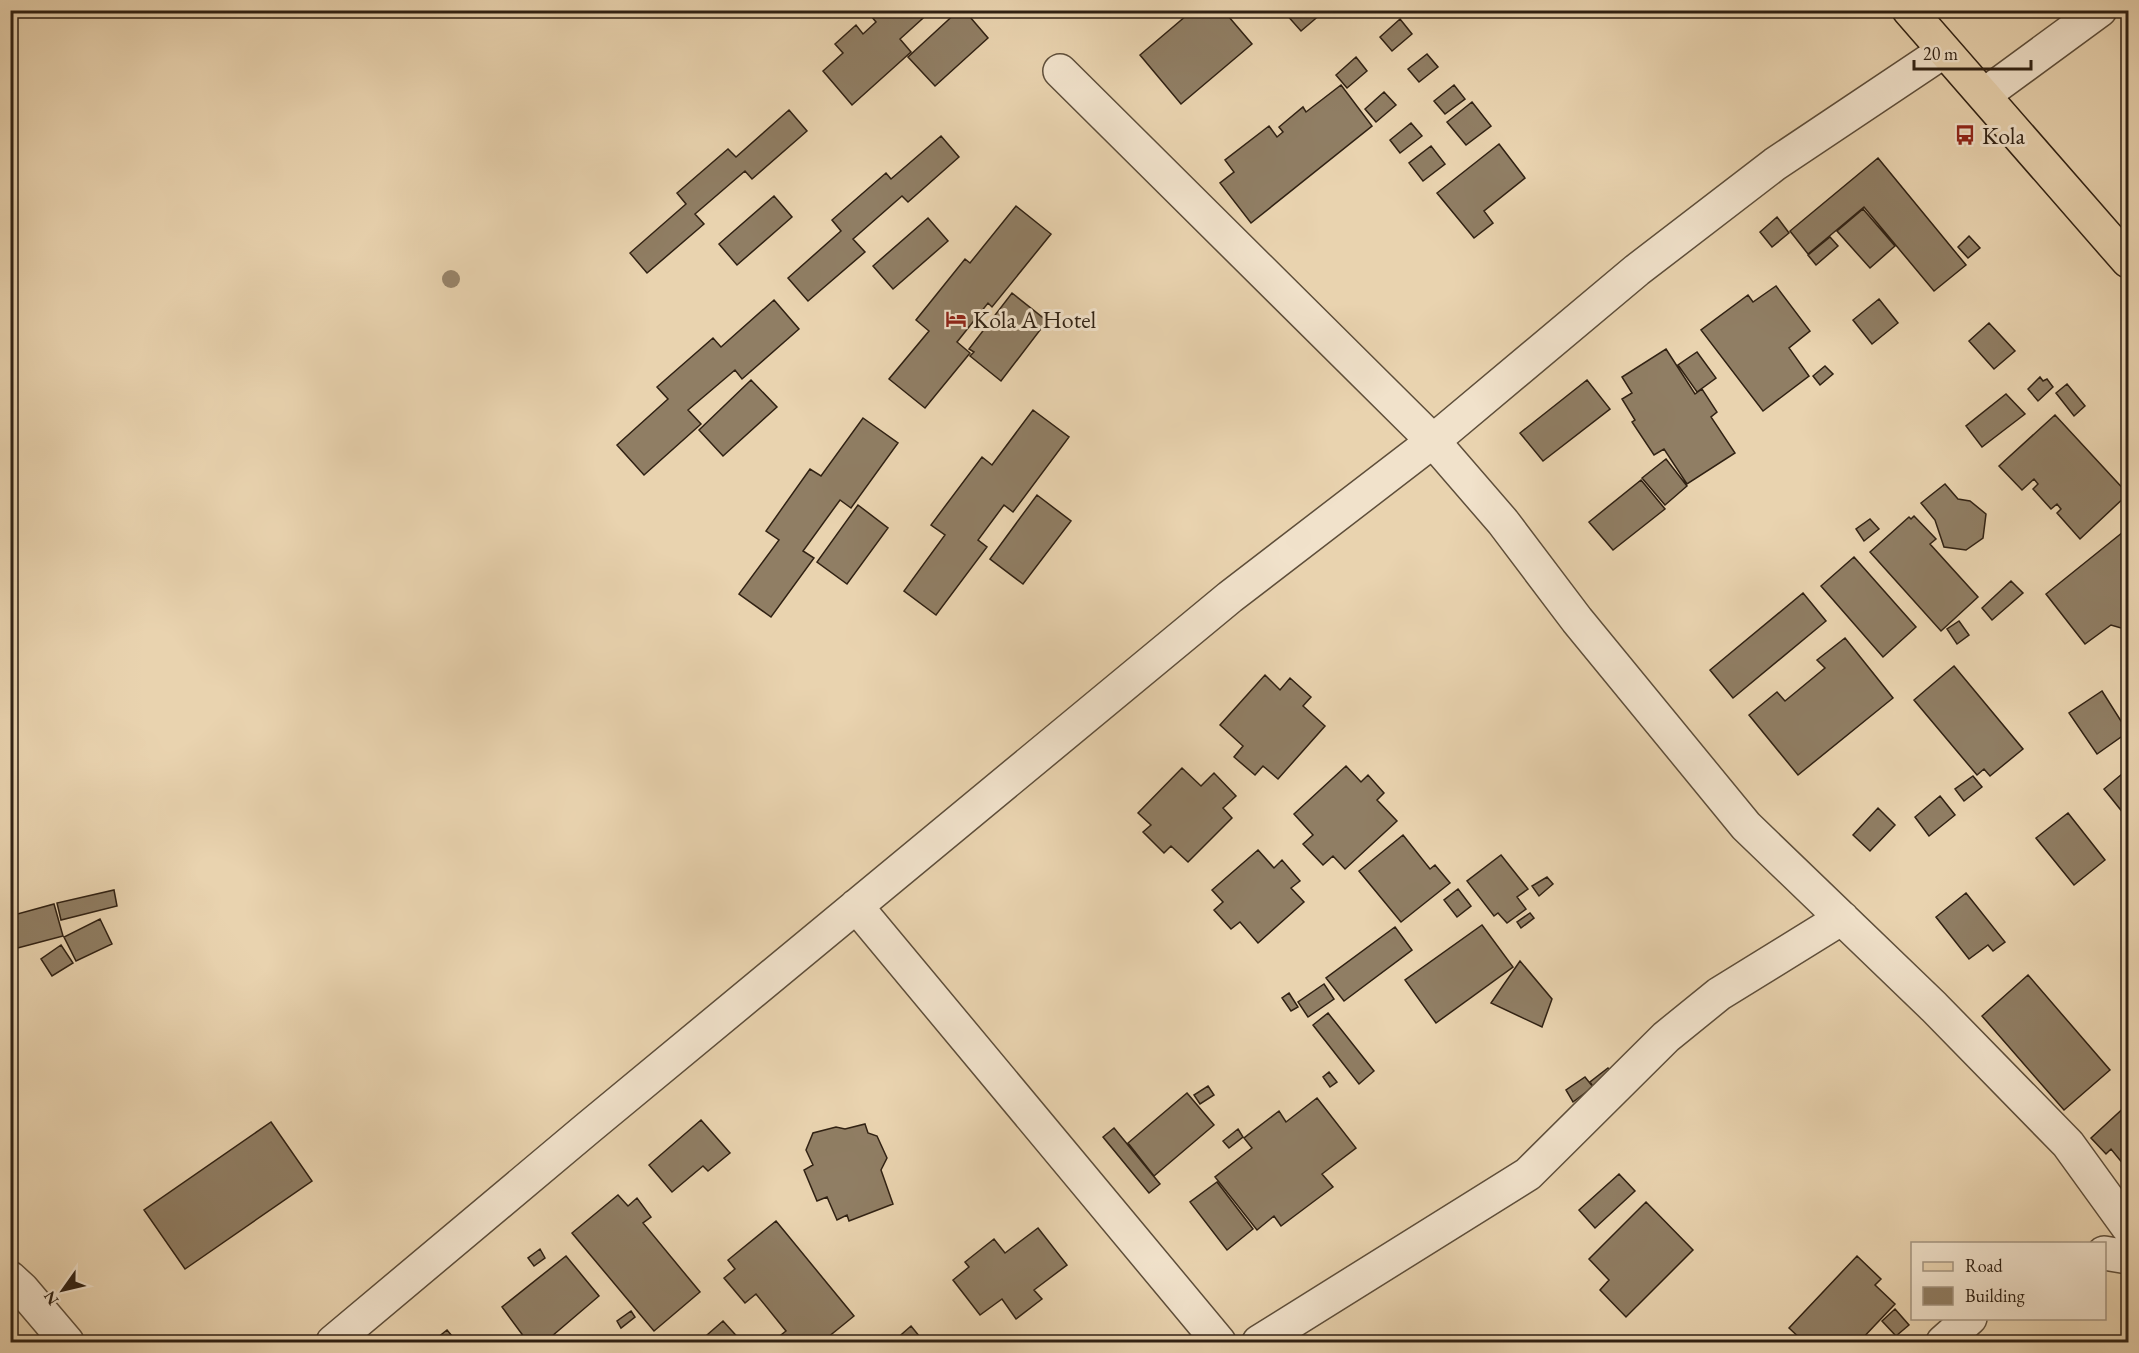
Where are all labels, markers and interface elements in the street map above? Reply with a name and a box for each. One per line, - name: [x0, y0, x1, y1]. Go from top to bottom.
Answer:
- scale bar: [1914, 33, 2031, 71]
- text: 20 m: [1923, 42, 1958, 65]
- place label: Kola: [1982, 120, 2026, 151]
- bus stop icon: Kola: [1953, 123, 1977, 147]
- place label: Kola A Hotel: [973, 304, 1097, 335]
- hotel icon: Kola A Hotel: [944, 307, 968, 331]
- legend: [1911, 1242, 2106, 1320]
- text: Road: [1965, 1254, 2004, 1277]
- north arrow: [33, 1260, 93, 1320]
- text: Building: [1965, 1284, 2025, 1307]
- text: N: [39, 1287, 63, 1309]

